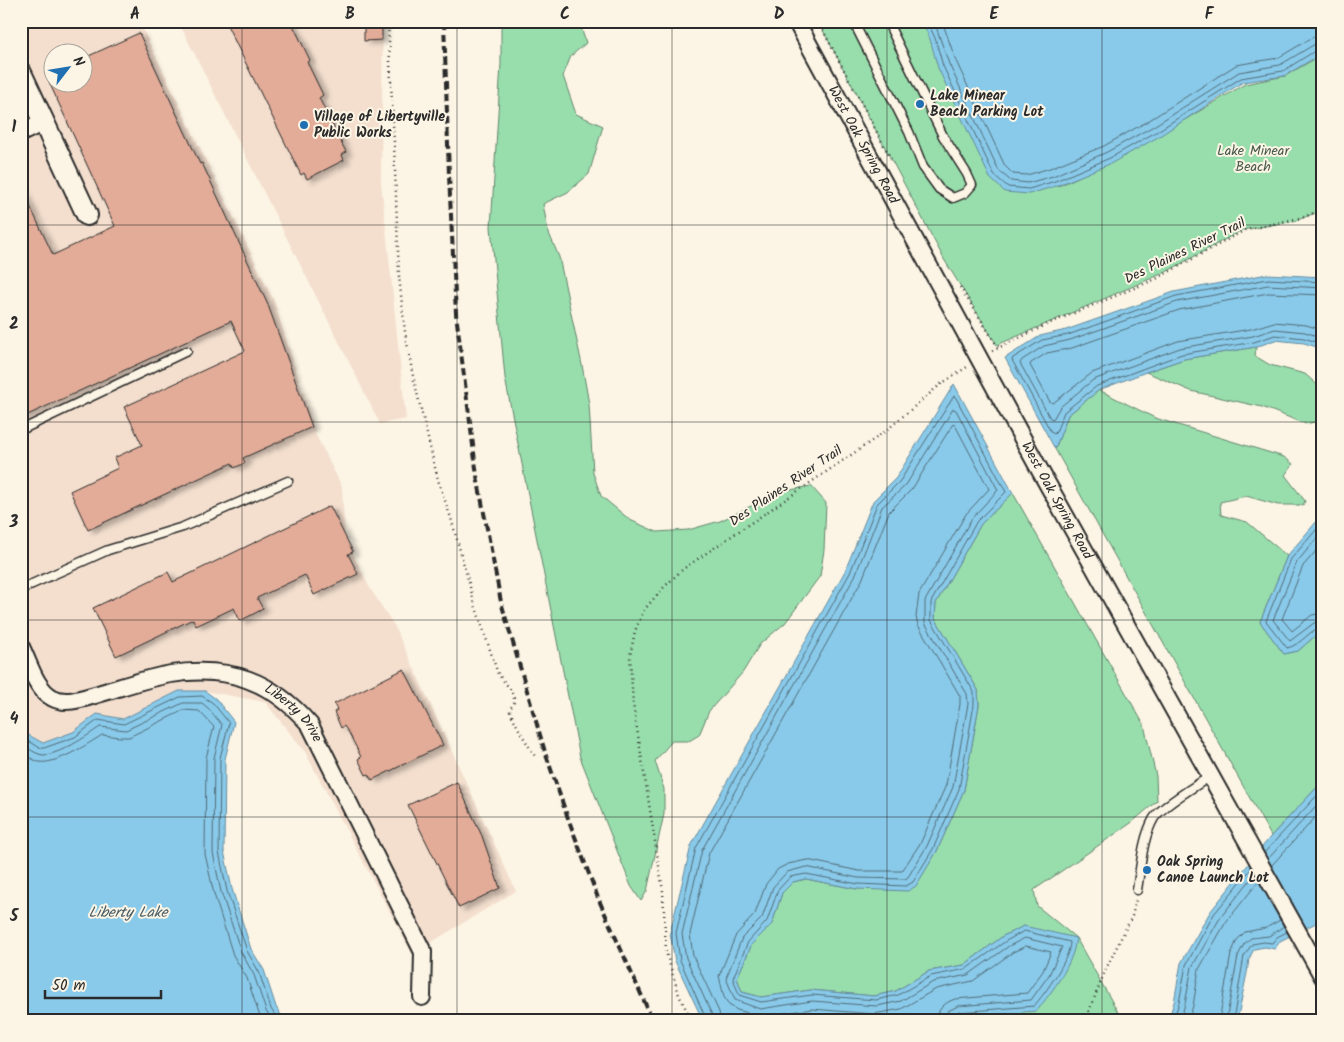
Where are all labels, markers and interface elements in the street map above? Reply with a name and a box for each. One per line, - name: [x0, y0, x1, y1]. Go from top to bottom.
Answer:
- text: A: [130, 2, 140, 27]
- text: B: [345, 2, 355, 27]
- text: C: [560, 2, 570, 27]
- text: D: [774, 2, 785, 27]
- text: E: [990, 2, 1000, 27]
- text: F: [1205, 2, 1215, 27]
- north arrow: [42, 42, 92, 92]
- text: N: [67, 52, 90, 71]
- street label: West Oak Spring Road: [822, 82, 905, 209]
- place label: Lake Minear Beach Parking Lot: [930, 85, 1044, 123]
- marker: Lake Minear Beach Parking Lot: [914, 98, 926, 110]
- place label: Village of Libertyville Public Works: [314, 106, 445, 144]
- text: 1: [12, 115, 17, 140]
- marker: Village of Libertyville Public Works: [298, 119, 310, 131]
- park label: Lake Minear Beach: [1217, 140, 1290, 178]
- street label: Des Plaines River Trail: [1121, 212, 1250, 290]
- text: 2: [9, 312, 19, 337]
- street label: West Oak Spring Road: [1015, 438, 1099, 564]
- street label: Des Plaines River Trail: [725, 439, 848, 532]
- text: 3: [9, 510, 19, 535]
- street label: Liberty Drive: [260, 678, 328, 747]
- text: 4: [10, 707, 19, 732]
- place label: Oak Spring Canoe Launch Lot: [1157, 851, 1270, 889]
- marker: Oak Spring Canoe Launch Lot: [1141, 864, 1153, 876]
- water label: Liberty Lake: [88, 901, 169, 925]
- text: 5: [9, 904, 20, 929]
- scale bar: [45, 967, 161, 999]
- text: 50 m: [52, 974, 86, 998]

